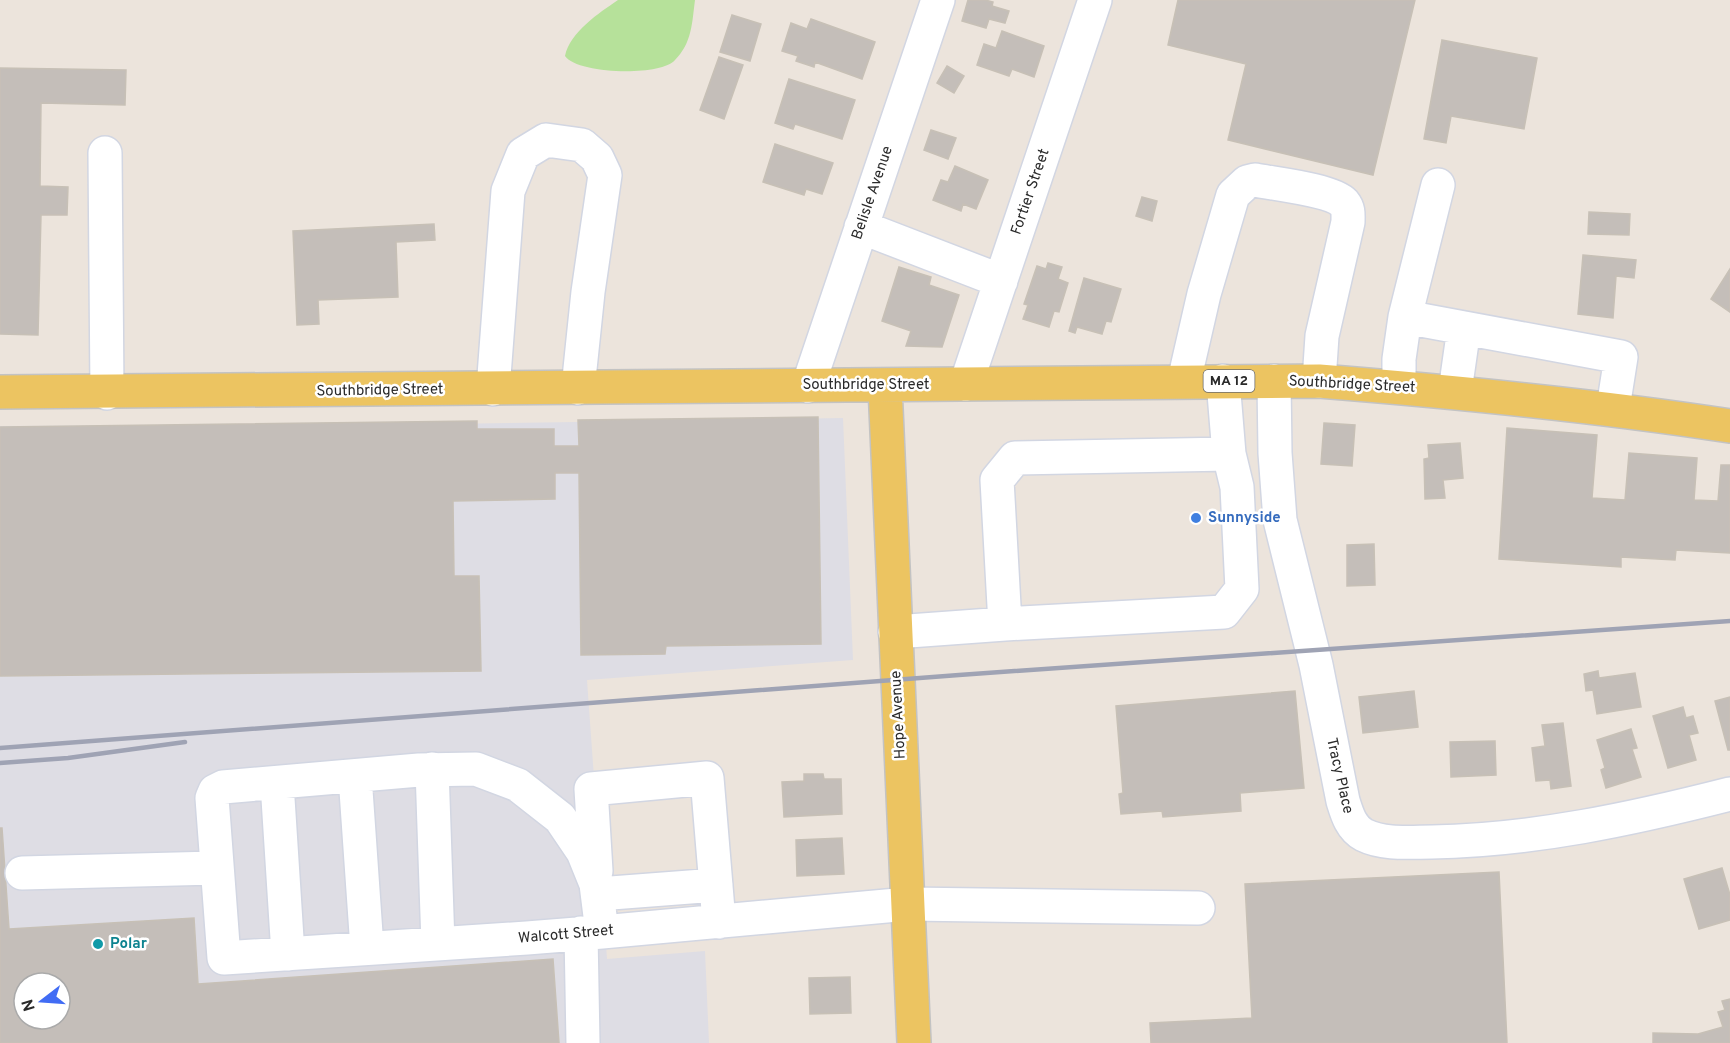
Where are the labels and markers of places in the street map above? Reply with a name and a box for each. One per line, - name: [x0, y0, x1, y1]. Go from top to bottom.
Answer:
- place label: Sunnyside: [1208, 509, 1281, 528]
- marker: Sunnyside: [1189, 511, 1203, 525]
- place label: Polar: [110, 935, 148, 954]
- marker: Polar: [91, 937, 105, 951]

